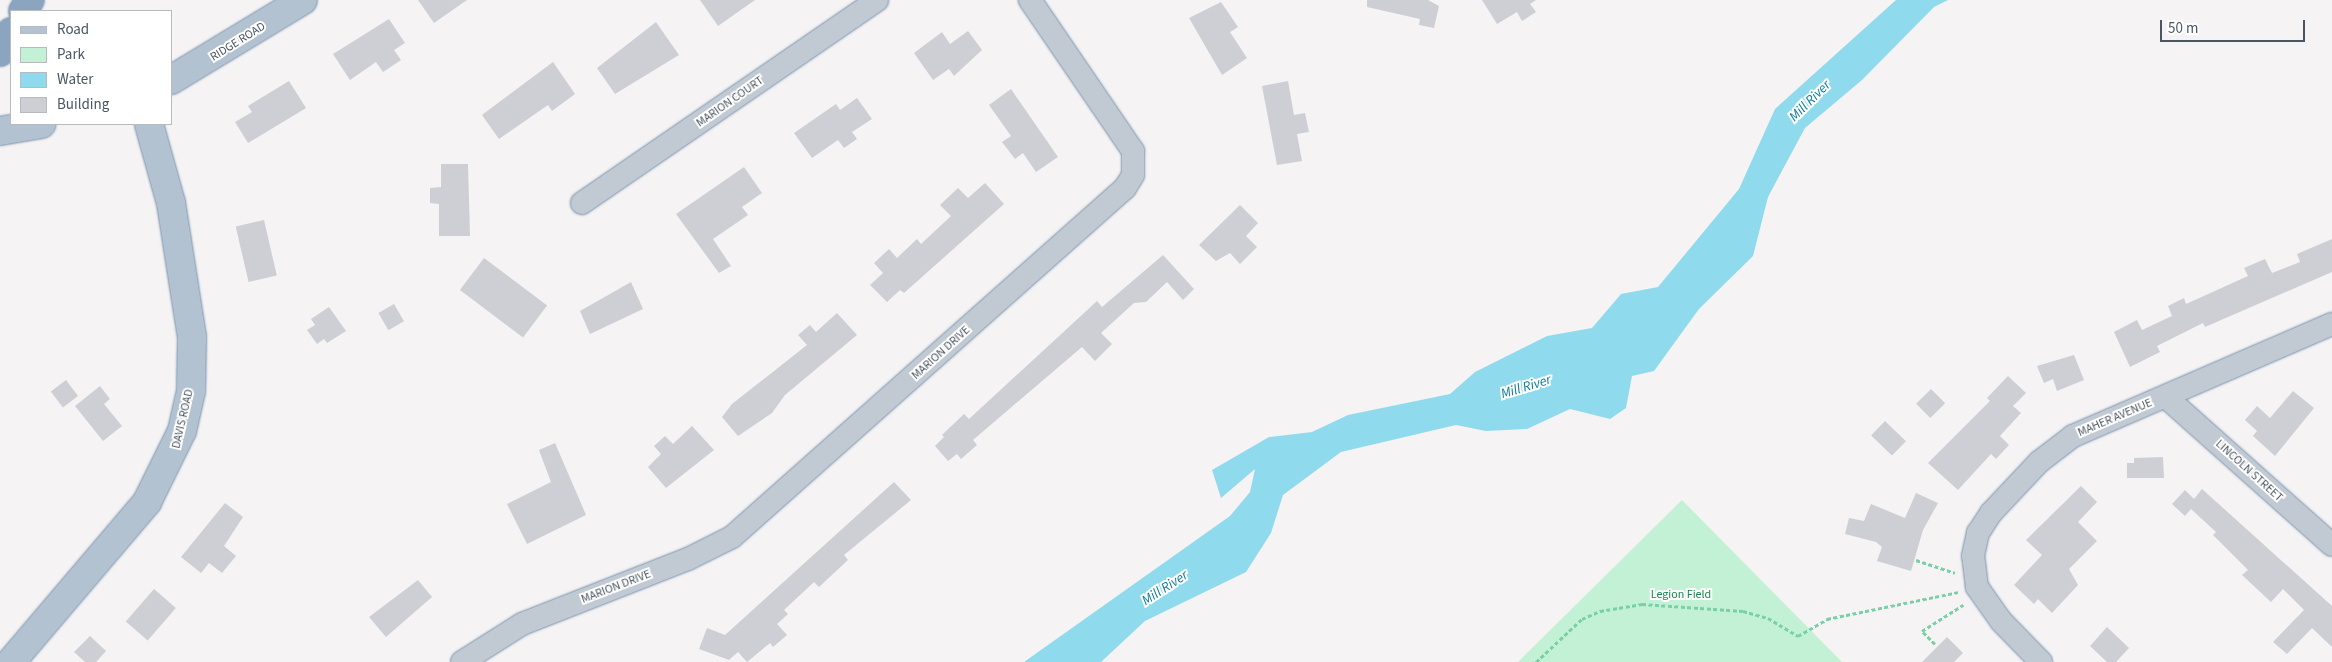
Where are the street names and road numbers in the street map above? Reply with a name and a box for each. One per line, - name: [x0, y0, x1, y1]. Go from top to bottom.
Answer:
- street label: RIDGE ROAD: [208, 19, 268, 65]
- street label: MARION COURT: [694, 74, 766, 130]
- street label: MARION DRIVE: [909, 323, 973, 383]
- street label: DAVIS ROAD: [169, 388, 197, 450]
- street label: MAHER AVENUE: [2076, 396, 2154, 440]
- street label: LINCOLN STREET: [2212, 437, 2286, 505]
- street label: MARION DRIVE: [579, 567, 653, 607]

